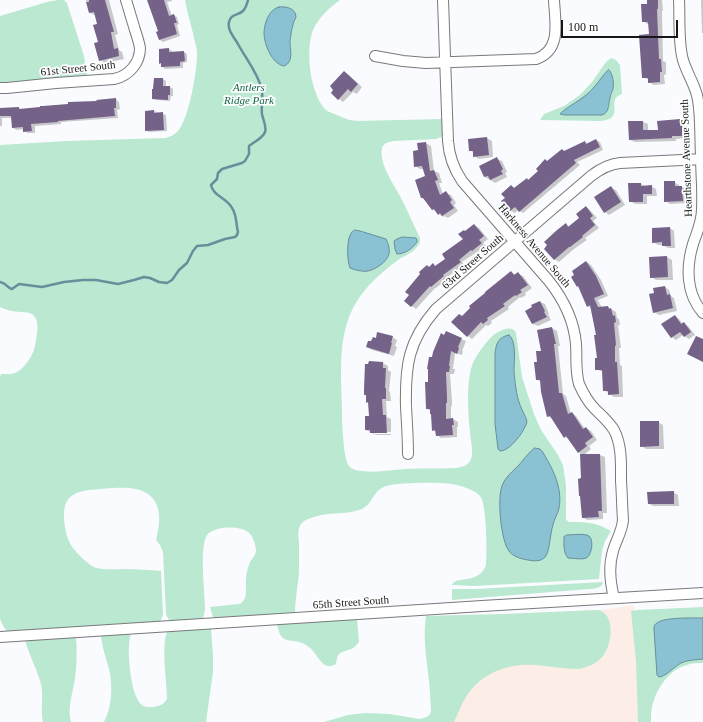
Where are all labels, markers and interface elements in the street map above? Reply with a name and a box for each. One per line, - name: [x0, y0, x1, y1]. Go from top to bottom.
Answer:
- scale bar: [563, 12, 680, 38]
- text: 100 m: [568, 20, 598, 34]
- street label: 61st Street South: [40, 59, 116, 79]
- park label: Antlers Ridge Park: [224, 81, 274, 107]
- street label: Hearthstone Avenue South: [678, 99, 696, 217]
- street label: Harkness Avenue South: [495, 201, 573, 291]
- street label: 63rd Street South: [440, 232, 506, 292]
- street label: 65th Street South: [312, 594, 390, 612]

